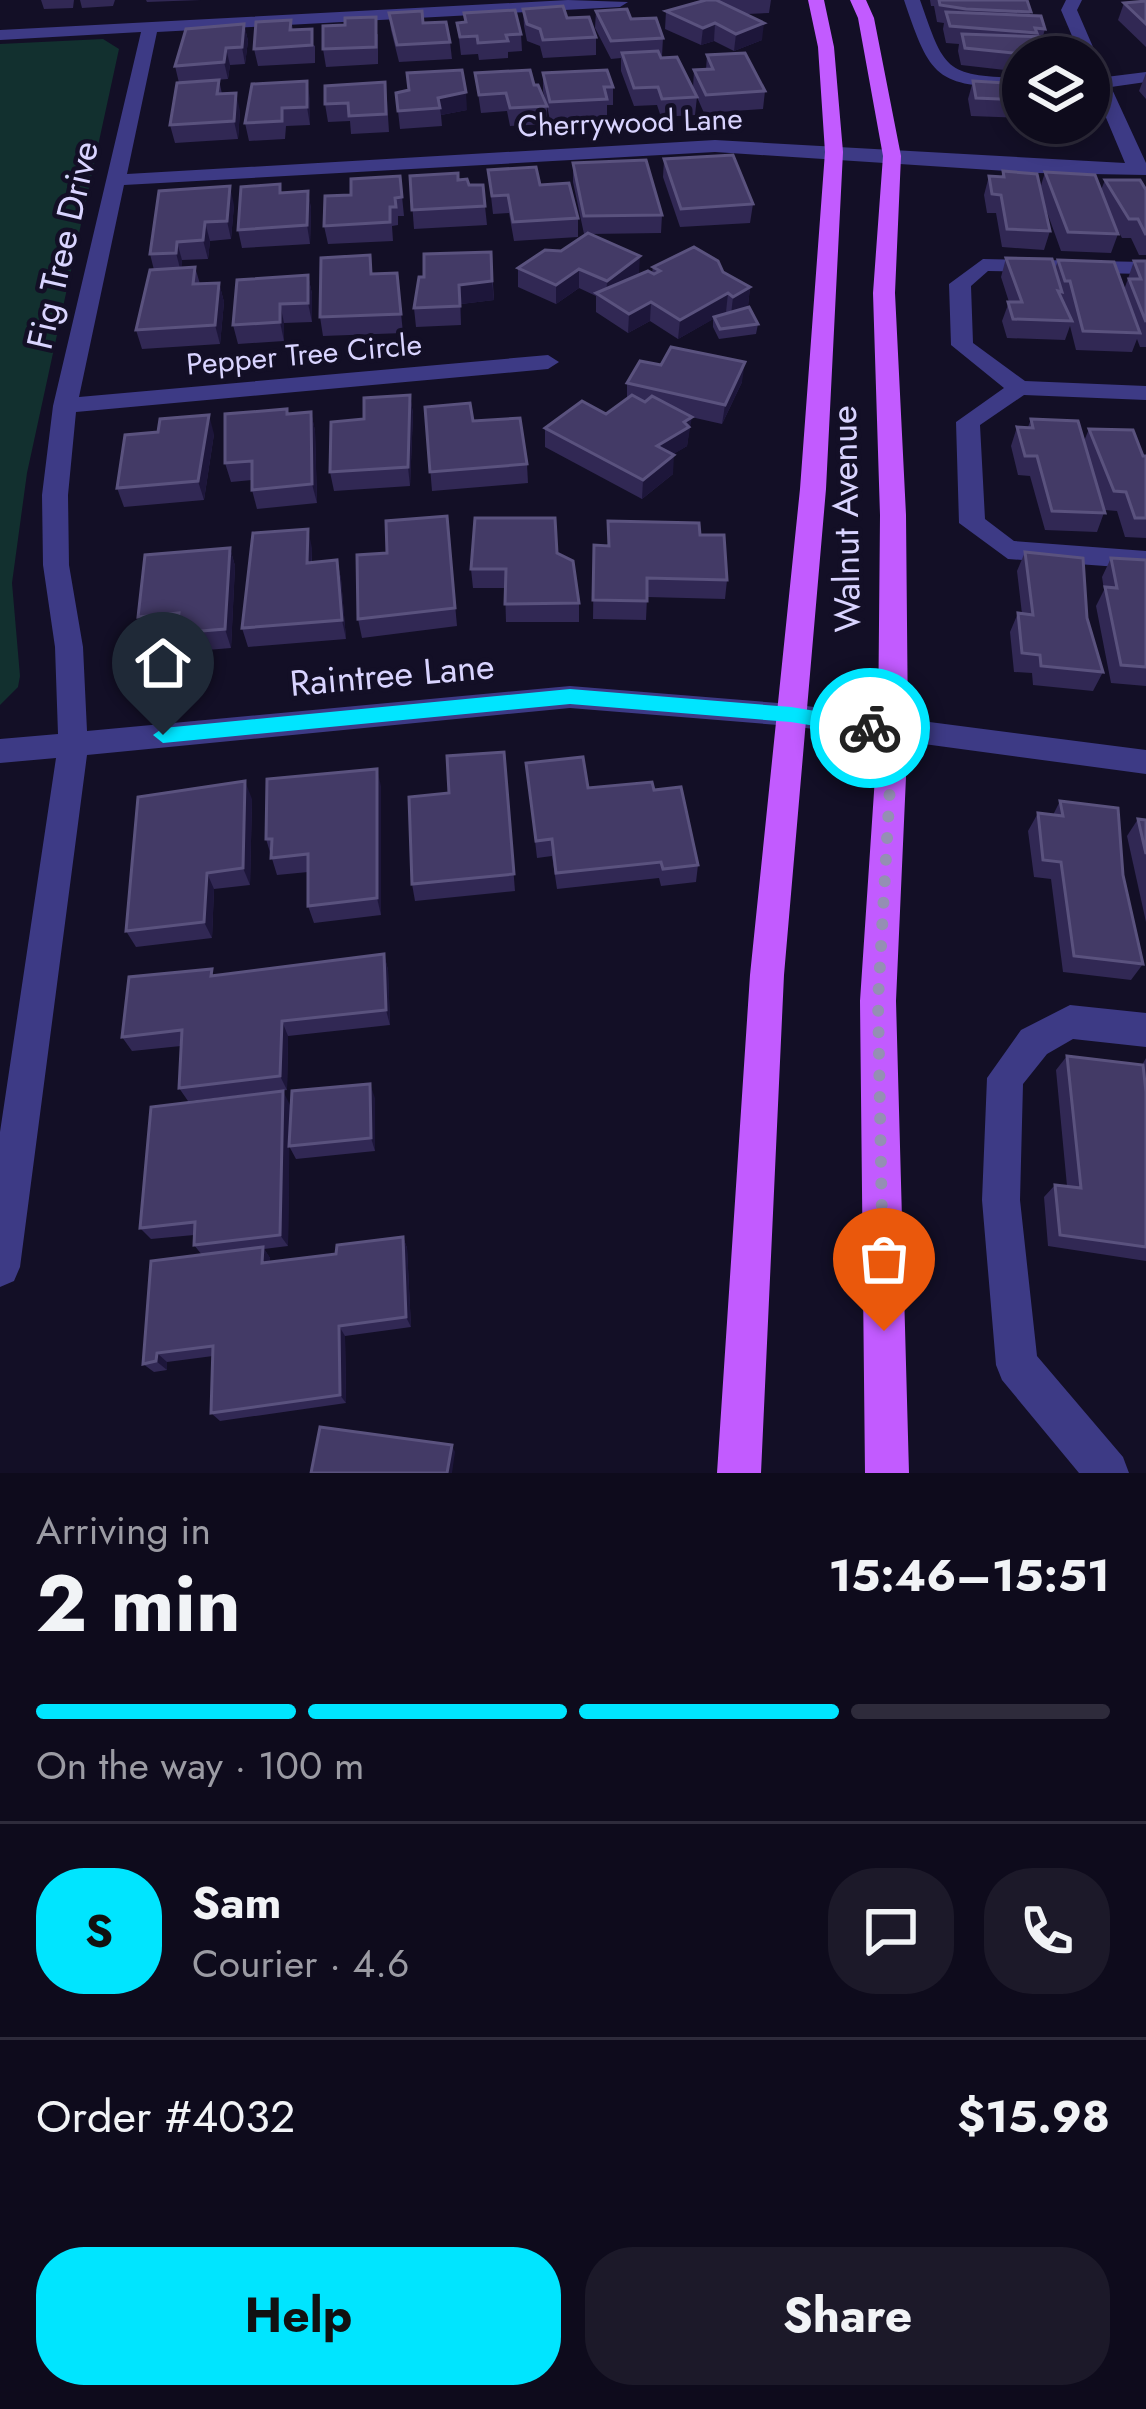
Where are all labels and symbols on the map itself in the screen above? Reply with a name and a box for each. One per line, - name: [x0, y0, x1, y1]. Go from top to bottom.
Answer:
- street label: Cherrywood Lane: [517, 97, 743, 147]
- street label: Fig Tree Drive: [13, 136, 111, 354]
- street label: Pepper Tree Circle: [185, 322, 423, 386]
- street label: Walnut Avenue: [817, 405, 873, 633]
- pin: [112, 612, 214, 735]
- street label: Raintree Lane: [288, 639, 496, 709]
- courier: [810, 668, 930, 788]
- pin: [833, 1208, 935, 1331]

